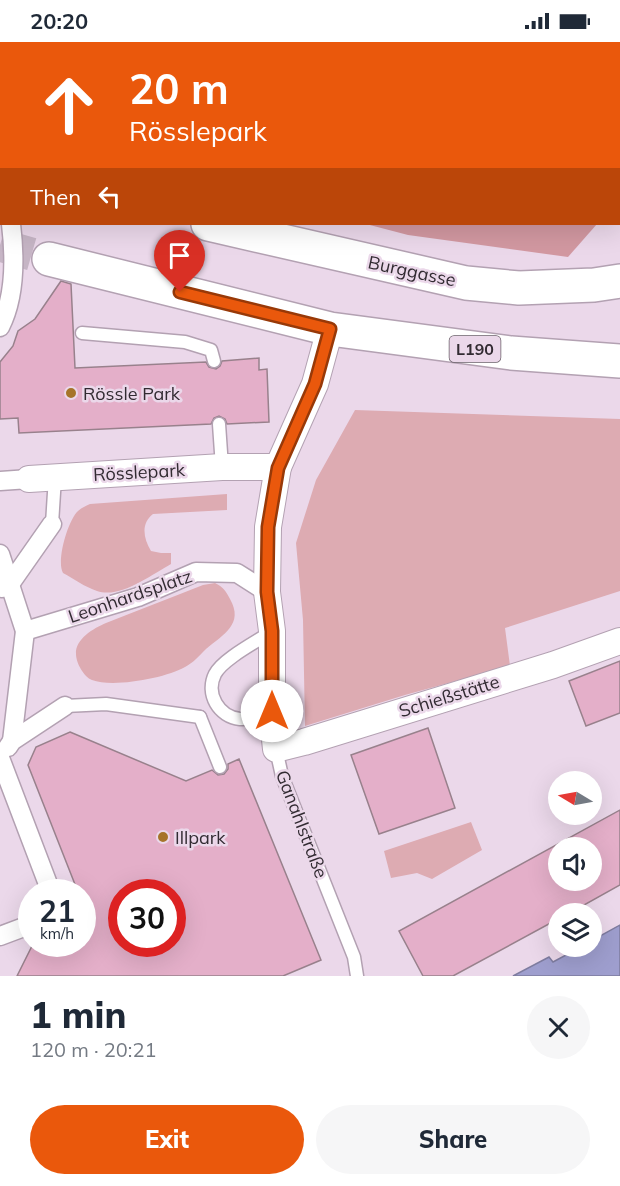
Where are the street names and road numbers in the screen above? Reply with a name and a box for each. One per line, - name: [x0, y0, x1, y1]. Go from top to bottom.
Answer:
- street label: Burggasse: [366, 250, 458, 292]
- road number: L190: [450, 336, 500, 362]
- street label: Rösslepark: [93, 458, 186, 486]
- street label: Leonhardsplatz: [65, 564, 195, 628]
- street label: Schießstätte: [396, 670, 502, 722]
- street label: Ganahlstraße: [271, 767, 333, 881]

